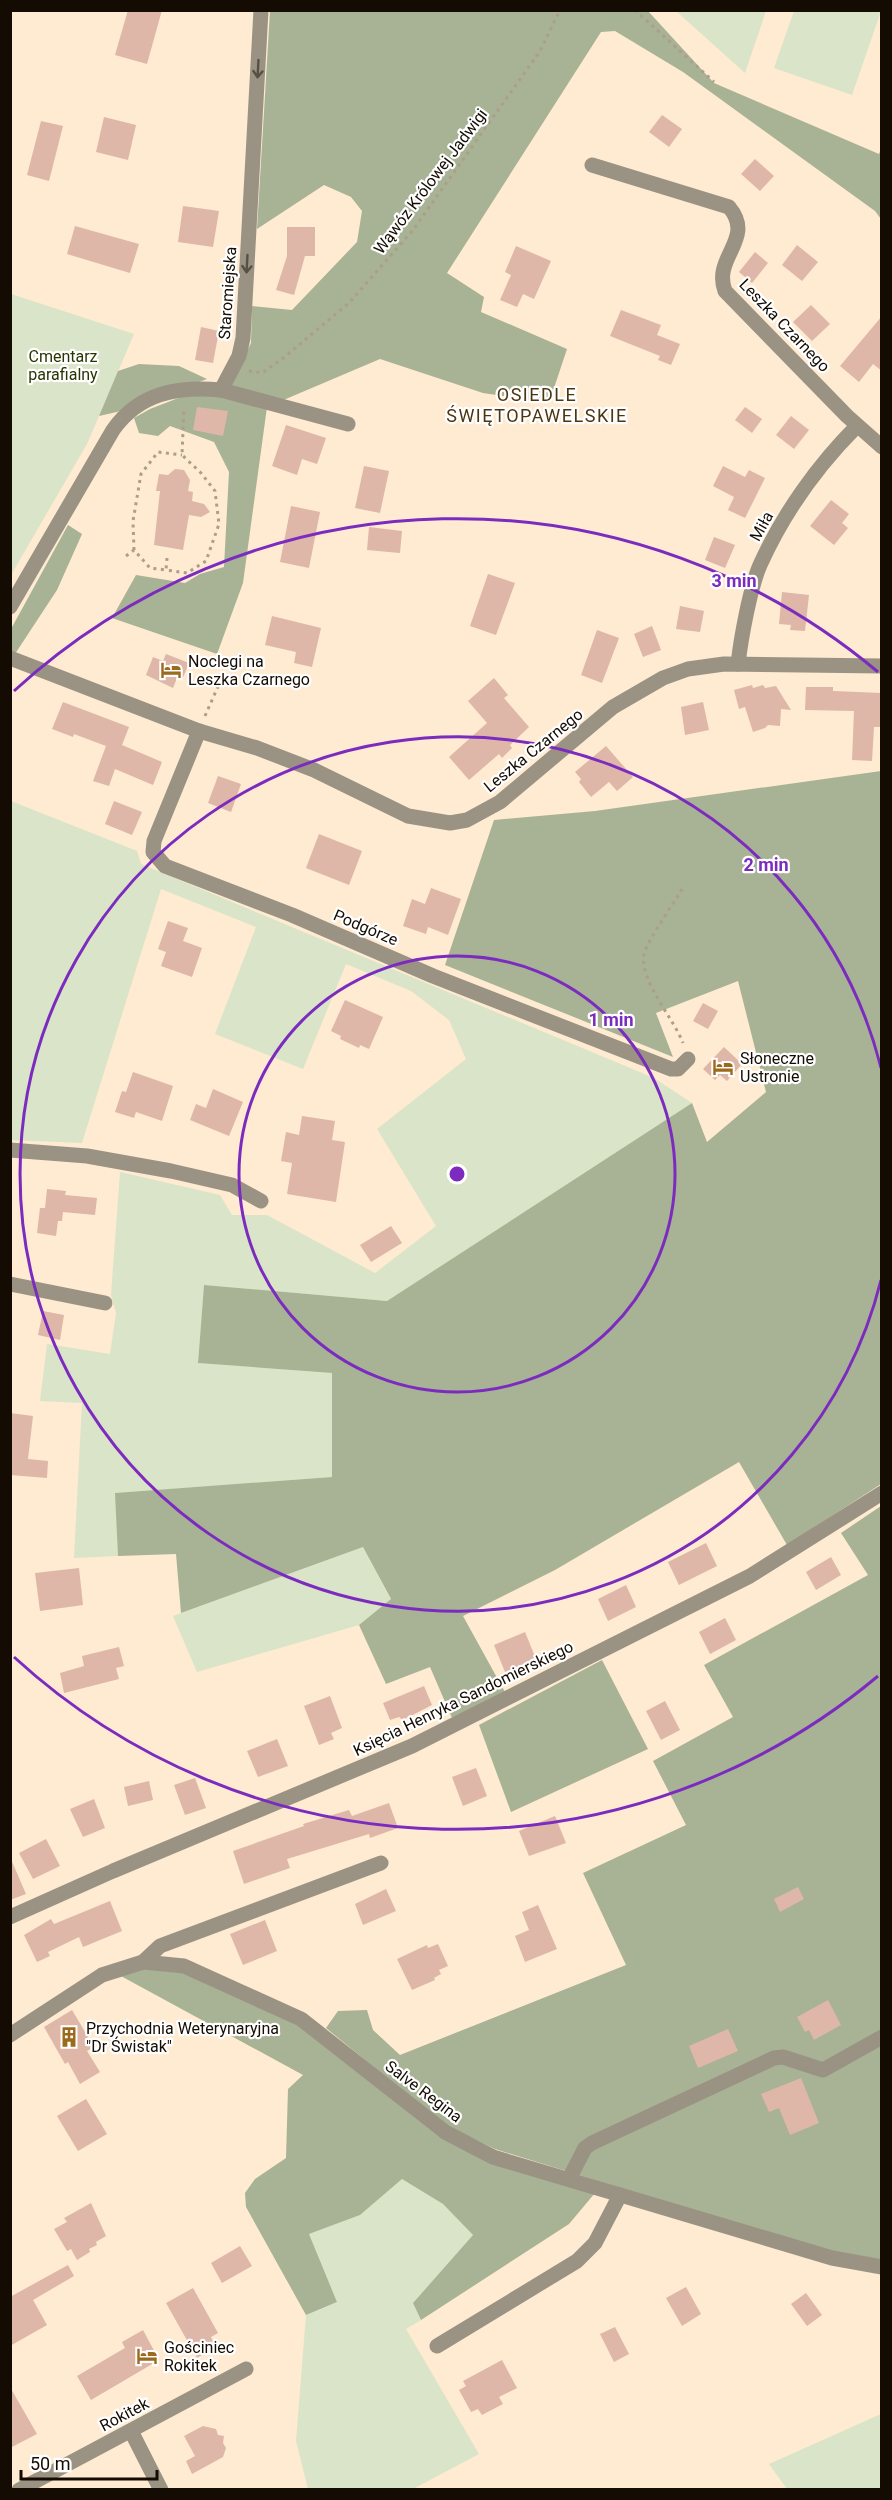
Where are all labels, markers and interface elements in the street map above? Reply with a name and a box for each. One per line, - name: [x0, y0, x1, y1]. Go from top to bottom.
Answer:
- one-way arrow: [253, 58, 264, 78]
- street label: Wąwóz Królowej Jadwigi: [370, 105, 491, 258]
- street label: Staromiejska: [215, 246, 240, 340]
- one-way arrow: [242, 253, 253, 273]
- street label: Leszka Czarnego: [735, 275, 834, 376]
- park label: Cmentarz parafialny: [28, 347, 98, 384]
- district label: OSIEDLE ŚWIĘTOPAWELSKIE: [446, 384, 628, 426]
- street label: Miła: [746, 508, 777, 544]
- text: 3 min: [711, 570, 757, 591]
- place label: Noclegi na Leszka Czarnego: [188, 652, 310, 689]
- hotel icon: Noclegi na Leszka Czarnego: [159, 658, 183, 682]
- street label: Leszka Czarnego: [480, 705, 587, 796]
- text: 2 min: [743, 854, 789, 875]
- street label: Podgórze: [331, 905, 401, 949]
- text: 1 min: [588, 1009, 634, 1030]
- place label: Słoneczne Ustronie: [740, 1049, 814, 1086]
- hotel icon: Słoneczne Ustronie: [711, 1055, 735, 1079]
- centre of rings: [447, 1164, 467, 1184]
- street label: Księcia Henryka Sandomierskiego: [350, 1637, 576, 1760]
- place label: Przychodnia Weterynaryjna "Dr Świstak": [86, 2019, 279, 2056]
- building icon: Przychodnia Weterynaryjna "Dr Świstak": [57, 2025, 81, 2049]
- street label: Salve Regina: [382, 2056, 466, 2126]
- place label: Gościniec Rokitek: [164, 2338, 234, 2375]
- hotel icon: Gościniec Rokitek: [135, 2344, 159, 2368]
- street label: Rokitek: [96, 2393, 153, 2435]
- scale bar: [21, 2443, 158, 2481]
- text: 50 m: [30, 2453, 70, 2474]

